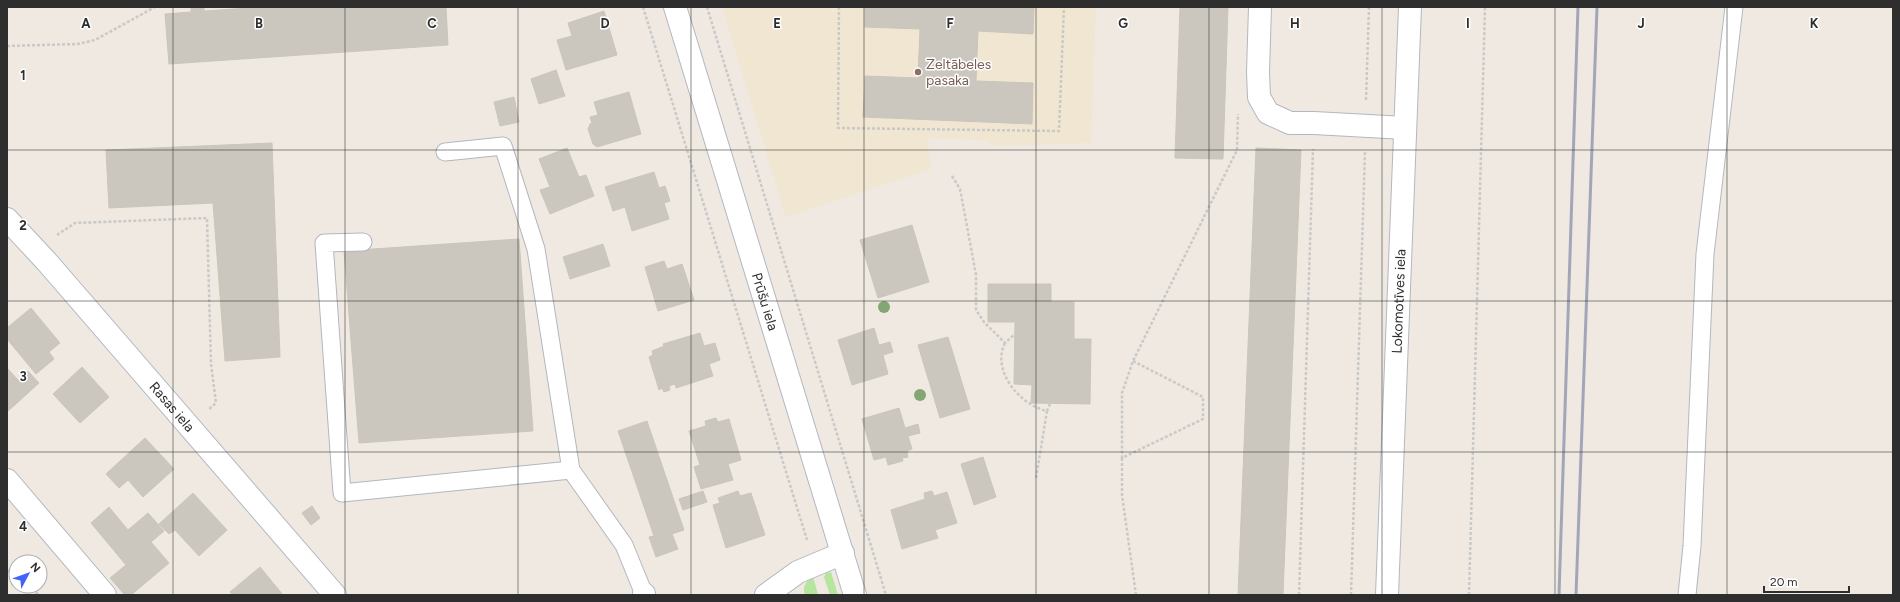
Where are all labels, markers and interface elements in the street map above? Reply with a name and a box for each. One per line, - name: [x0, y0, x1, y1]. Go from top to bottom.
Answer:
- text: A: [81, 16, 91, 31]
- text: B: [255, 16, 263, 31]
- text: C: [427, 16, 437, 31]
- text: D: [600, 16, 610, 31]
- text: E: [773, 16, 781, 31]
- text: F: [946, 16, 954, 31]
- text: G: [1118, 16, 1128, 31]
- text: H: [1290, 16, 1300, 31]
- text: I: [1466, 16, 1470, 31]
- text: J: [1637, 16, 1645, 31]
- text: K: [1810, 16, 1819, 31]
- place label: Zeltābeles pasaka: [926, 56, 991, 89]
- marker: Zeltābeles pasaka: [913, 67, 923, 77]
- text: 1: [20, 68, 26, 83]
- text: 2: [19, 218, 27, 233]
- street label: Lokomotīves iela: [1388, 249, 1410, 354]
- street label: Prūšu iela: [748, 271, 782, 333]
- text: 3: [19, 369, 27, 384]
- street label: Rasas iela: [145, 378, 198, 436]
- text: 4: [19, 519, 27, 534]
- north arrow: [8, 554, 48, 594]
- text: N: [27, 560, 43, 575]
- scale bar: [1764, 568, 1849, 594]
- text: 20 m: [1770, 575, 1798, 589]

